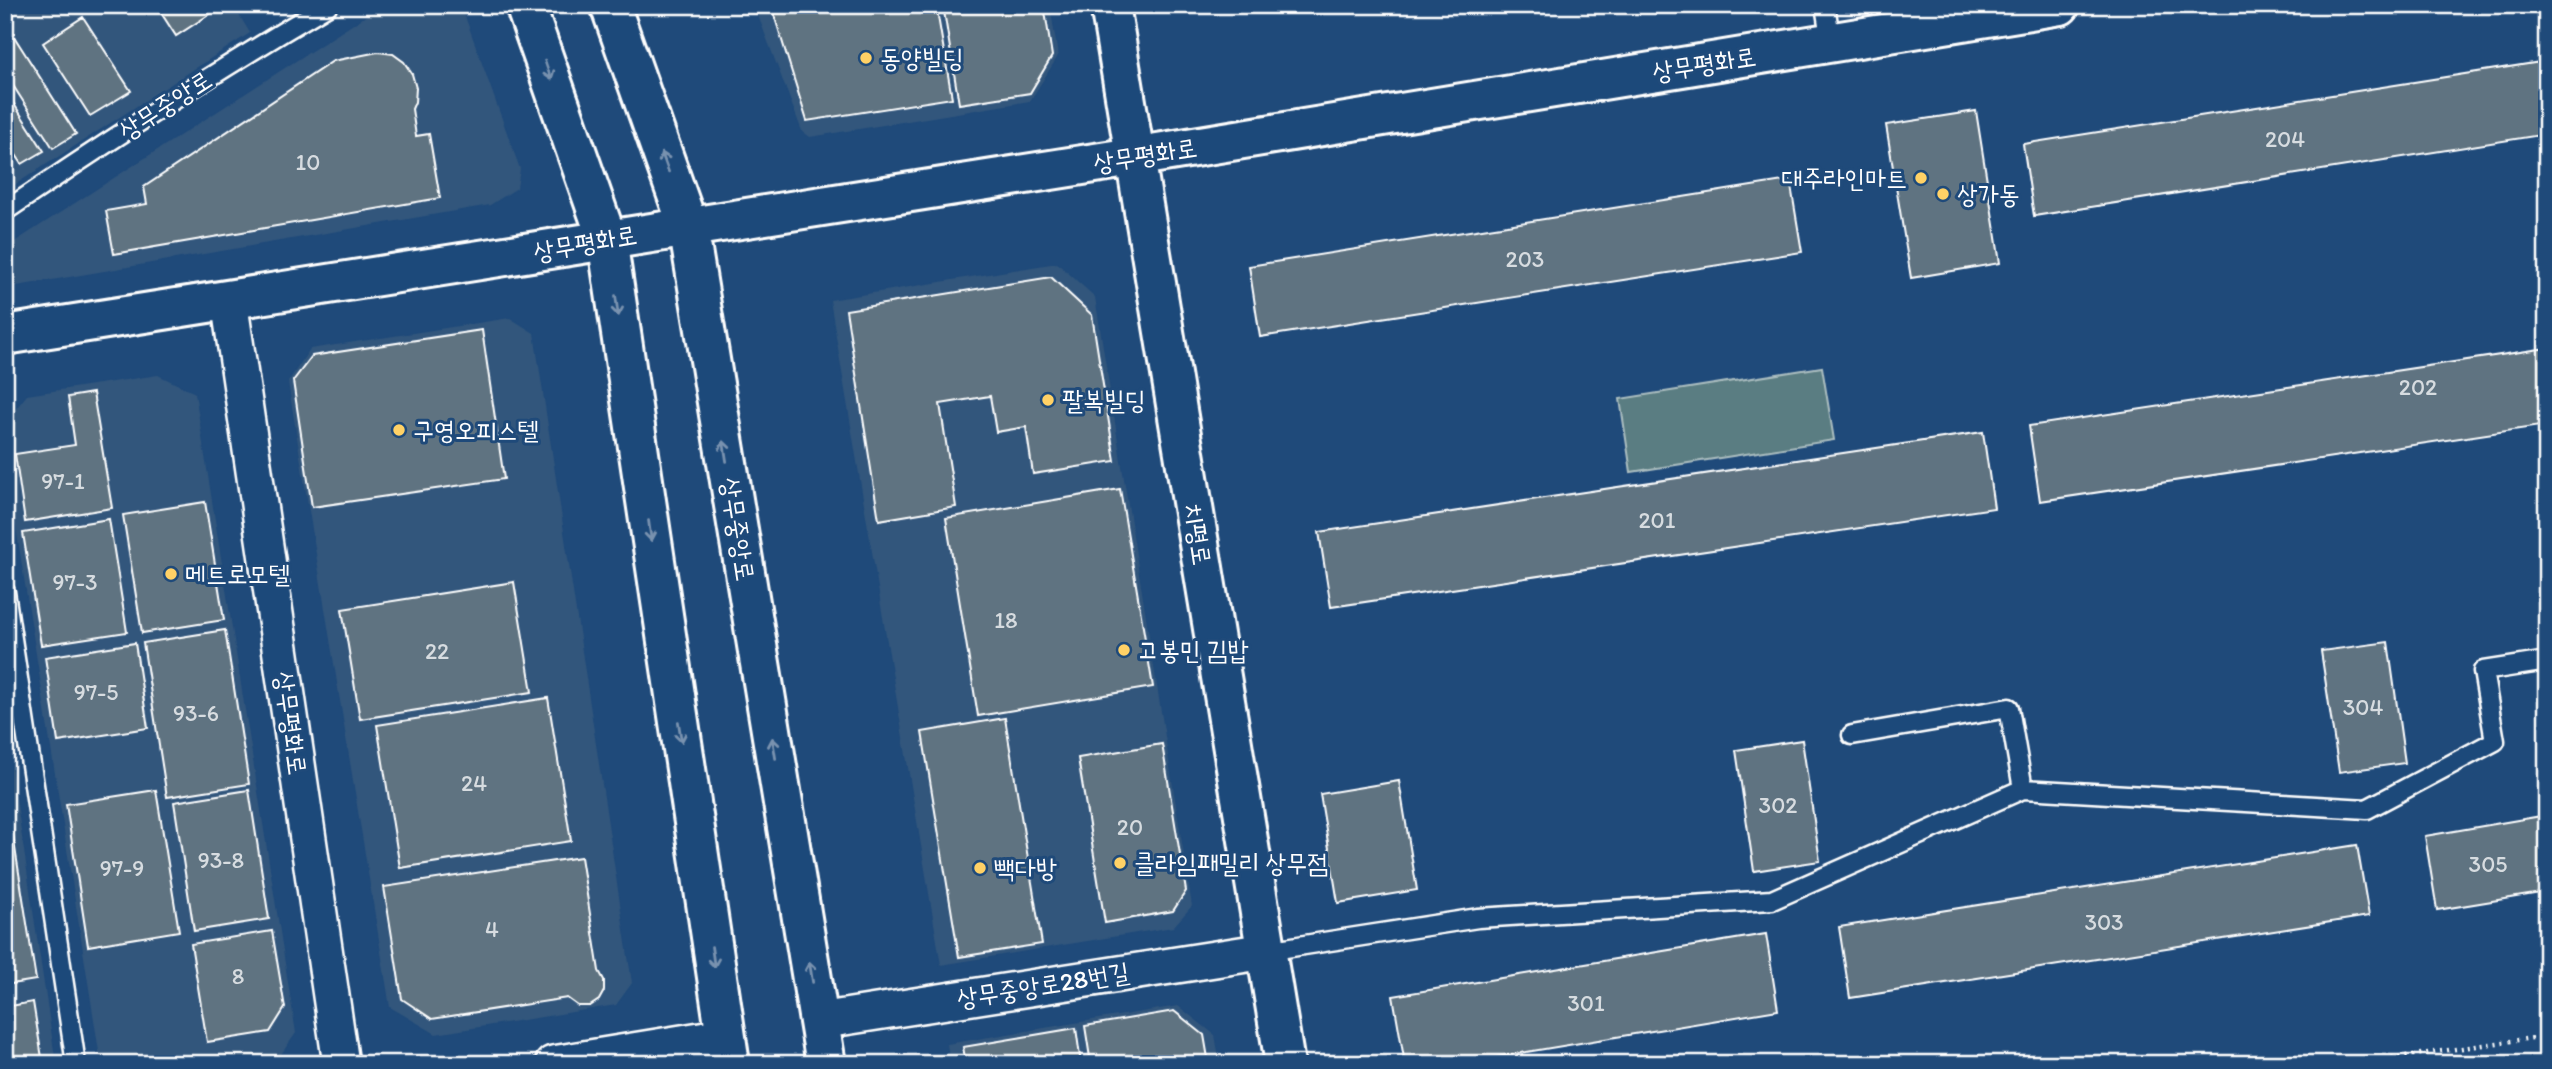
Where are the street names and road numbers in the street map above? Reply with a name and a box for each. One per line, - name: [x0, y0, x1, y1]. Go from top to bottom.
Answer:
- street label: 상무평화로: [1650, 40, 1758, 88]
- street label: 상무중앙로: [112, 63, 218, 147]
- street label: 상무평화로: [1091, 131, 1199, 179]
- street label: 상무평화로: [531, 218, 639, 268]
- street label: 상무중앙로: [714, 475, 762, 583]
- street label: 치평로: [1177, 501, 1219, 567]
- street label: 상무평화로: [268, 669, 314, 777]
- street label: 상무중앙로28번길: [954, 956, 1132, 1014]

